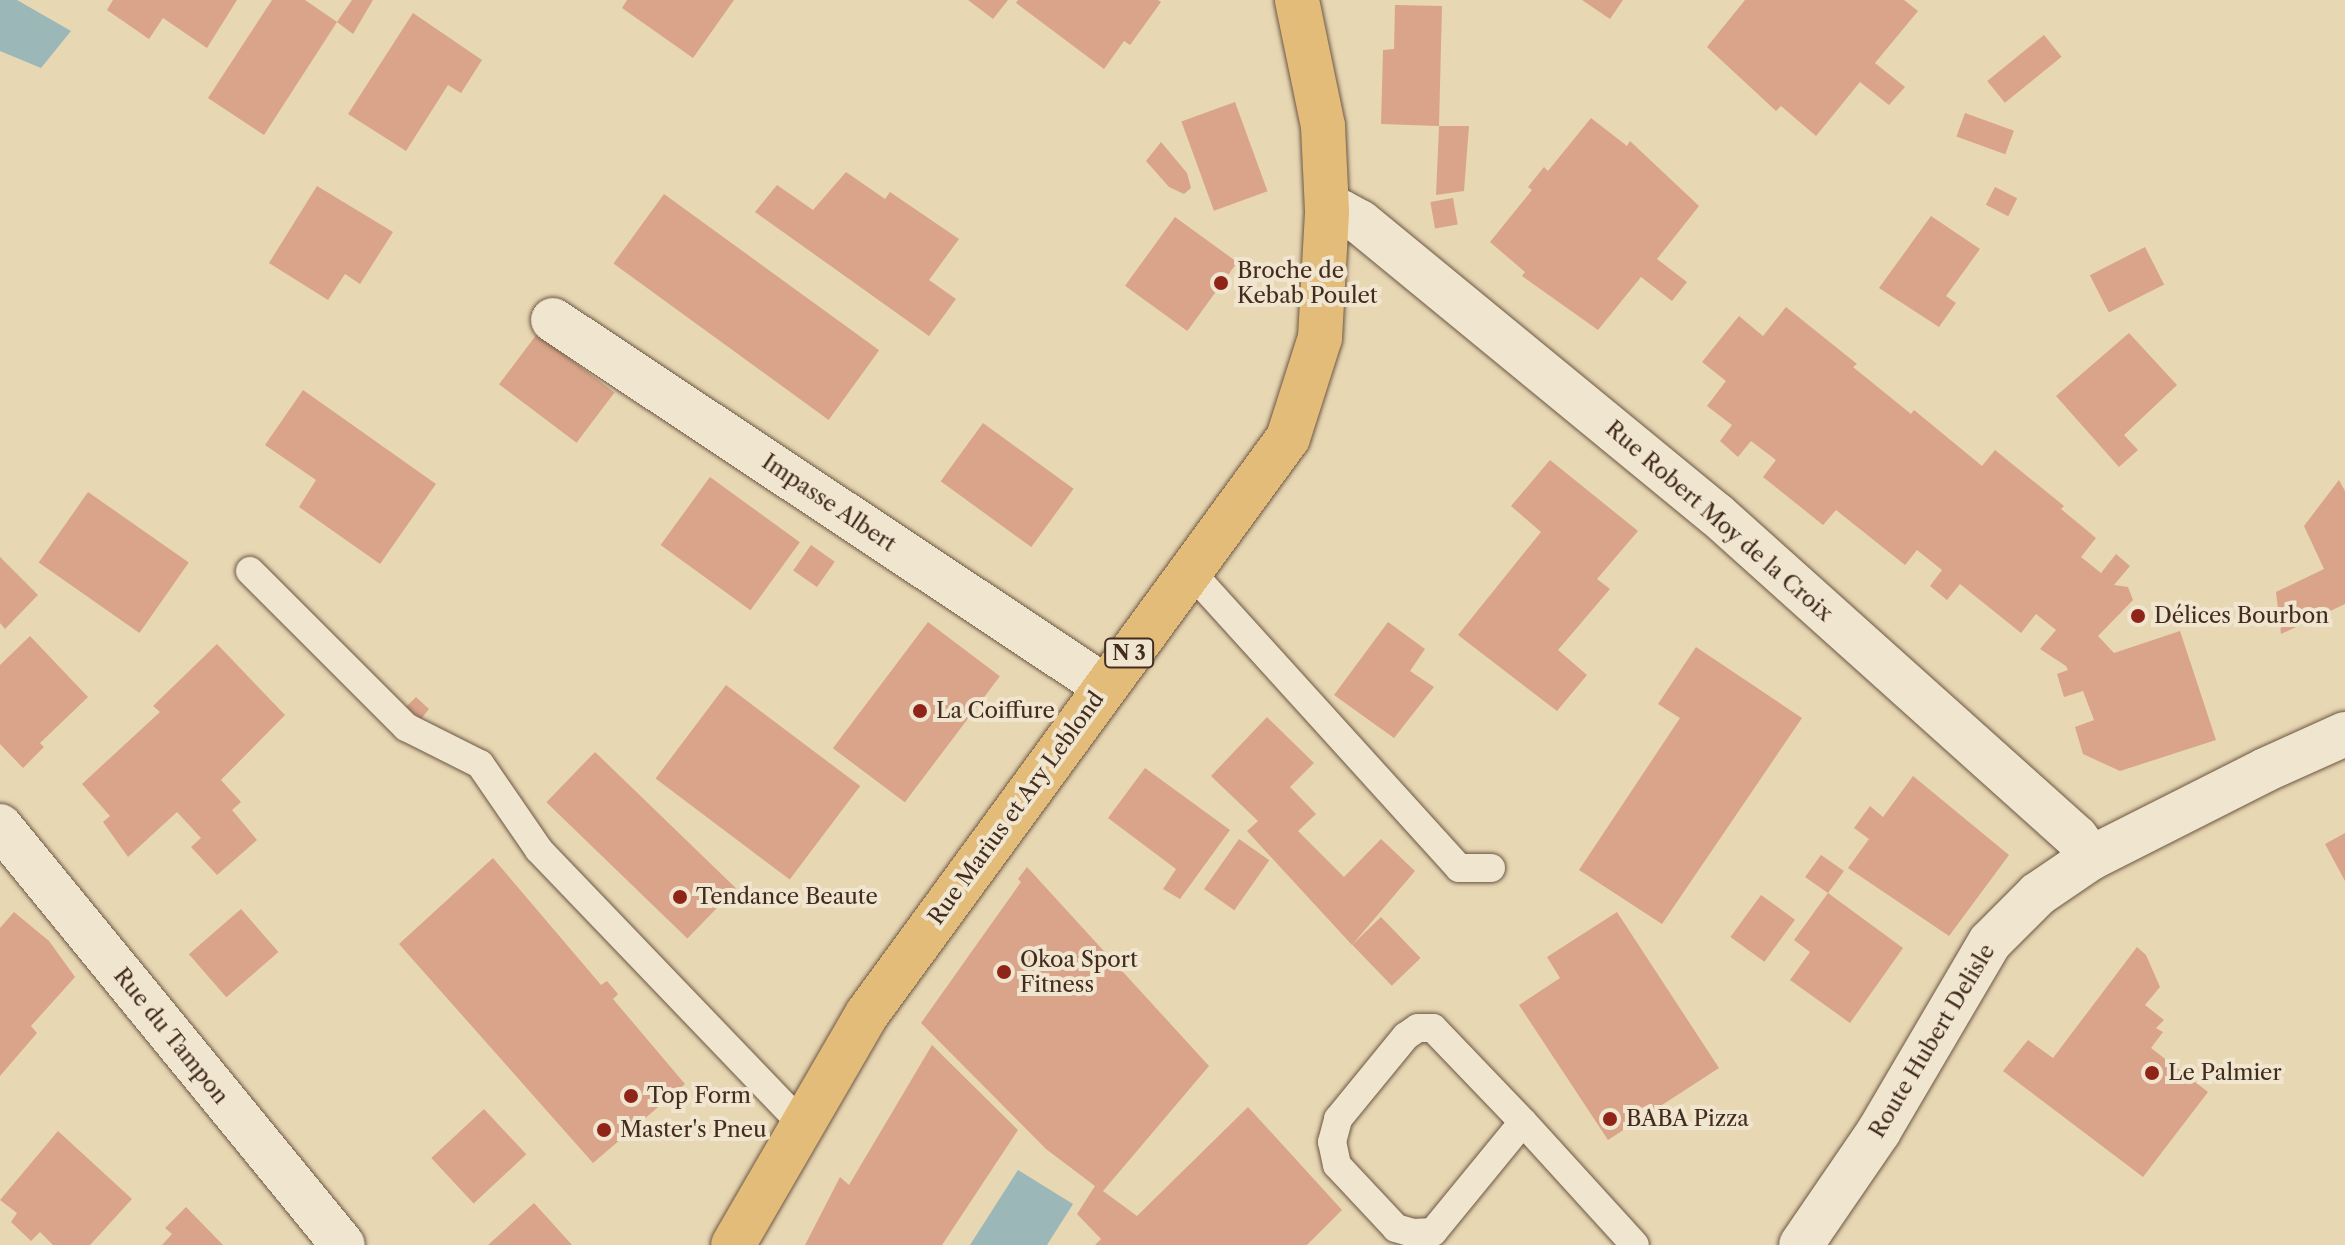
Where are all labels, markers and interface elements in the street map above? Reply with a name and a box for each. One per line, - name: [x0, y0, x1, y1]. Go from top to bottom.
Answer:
- place label: Broche de Kebab Poulet: [1237, 257, 1378, 308]
- marker: Broche de Kebab Poulet: [1212, 274, 1230, 292]
- street label: Rue Robert Moy de la Croix: [1600, 415, 1838, 627]
- street label: Impasse Albert: [757, 448, 901, 558]
- place label: Délices Bourbon: [2154, 603, 2329, 629]
- marker: Délices Bourbon: [2129, 607, 2147, 625]
- road number: N 3: [1103, 637, 1155, 669]
- street label: Rue Marius et Ary Leblond: [922, 686, 1110, 930]
- place label: La Coiffure: [936, 698, 1055, 724]
- marker: La Coiffure: [911, 702, 929, 720]
- place label: Tendance Beaute: [696, 884, 878, 910]
- marker: Tendance Beaute: [671, 888, 689, 906]
- street label: Route Hubert Delisle: [1864, 939, 2000, 1143]
- place label: Okoa Sport Fitness: [1020, 946, 1138, 998]
- street label: Rue du Tampon: [108, 962, 234, 1110]
- marker: Okoa Sport Fitness: [995, 963, 1013, 981]
- place label: Le Palmier: [2168, 1060, 2282, 1086]
- marker: Le Palmier: [2143, 1064, 2161, 1082]
- place label: Top Form: [647, 1083, 751, 1109]
- marker: Top Form: [622, 1087, 640, 1105]
- place label: BABA Pizza: [1626, 1106, 1750, 1132]
- marker: BABA Pizza: [1601, 1110, 1619, 1128]
- place label: Master's Pneu: [620, 1117, 767, 1143]
- marker: Master's Pneu: [595, 1121, 613, 1139]

